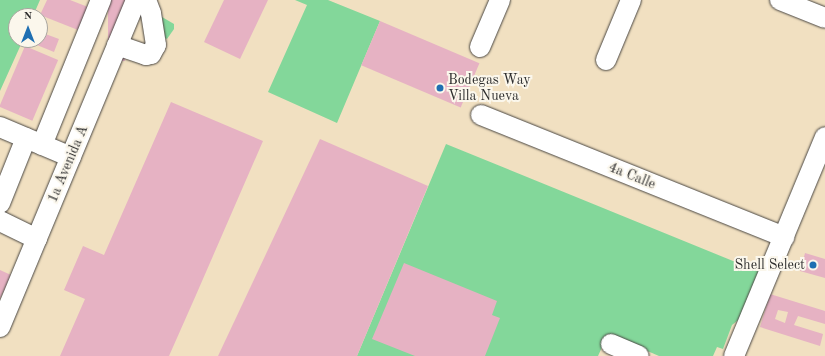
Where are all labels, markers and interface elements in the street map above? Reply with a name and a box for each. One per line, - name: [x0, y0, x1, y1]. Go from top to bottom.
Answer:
- north arrow: [8, 8, 48, 48]
- text: N: [24, 11, 32, 22]
- place label: Bodegas Way Villa Nueva: [448, 72, 531, 104]
- marker: Bodegas Way Villa Nueva: [435, 83, 445, 93]
- street label: 1a Avenida A: [44, 123, 92, 205]
- street label: 4a Calle: [606, 159, 658, 193]
- place label: Shell Select: [734, 257, 805, 273]
- marker: Shell Select: [808, 260, 818, 270]

